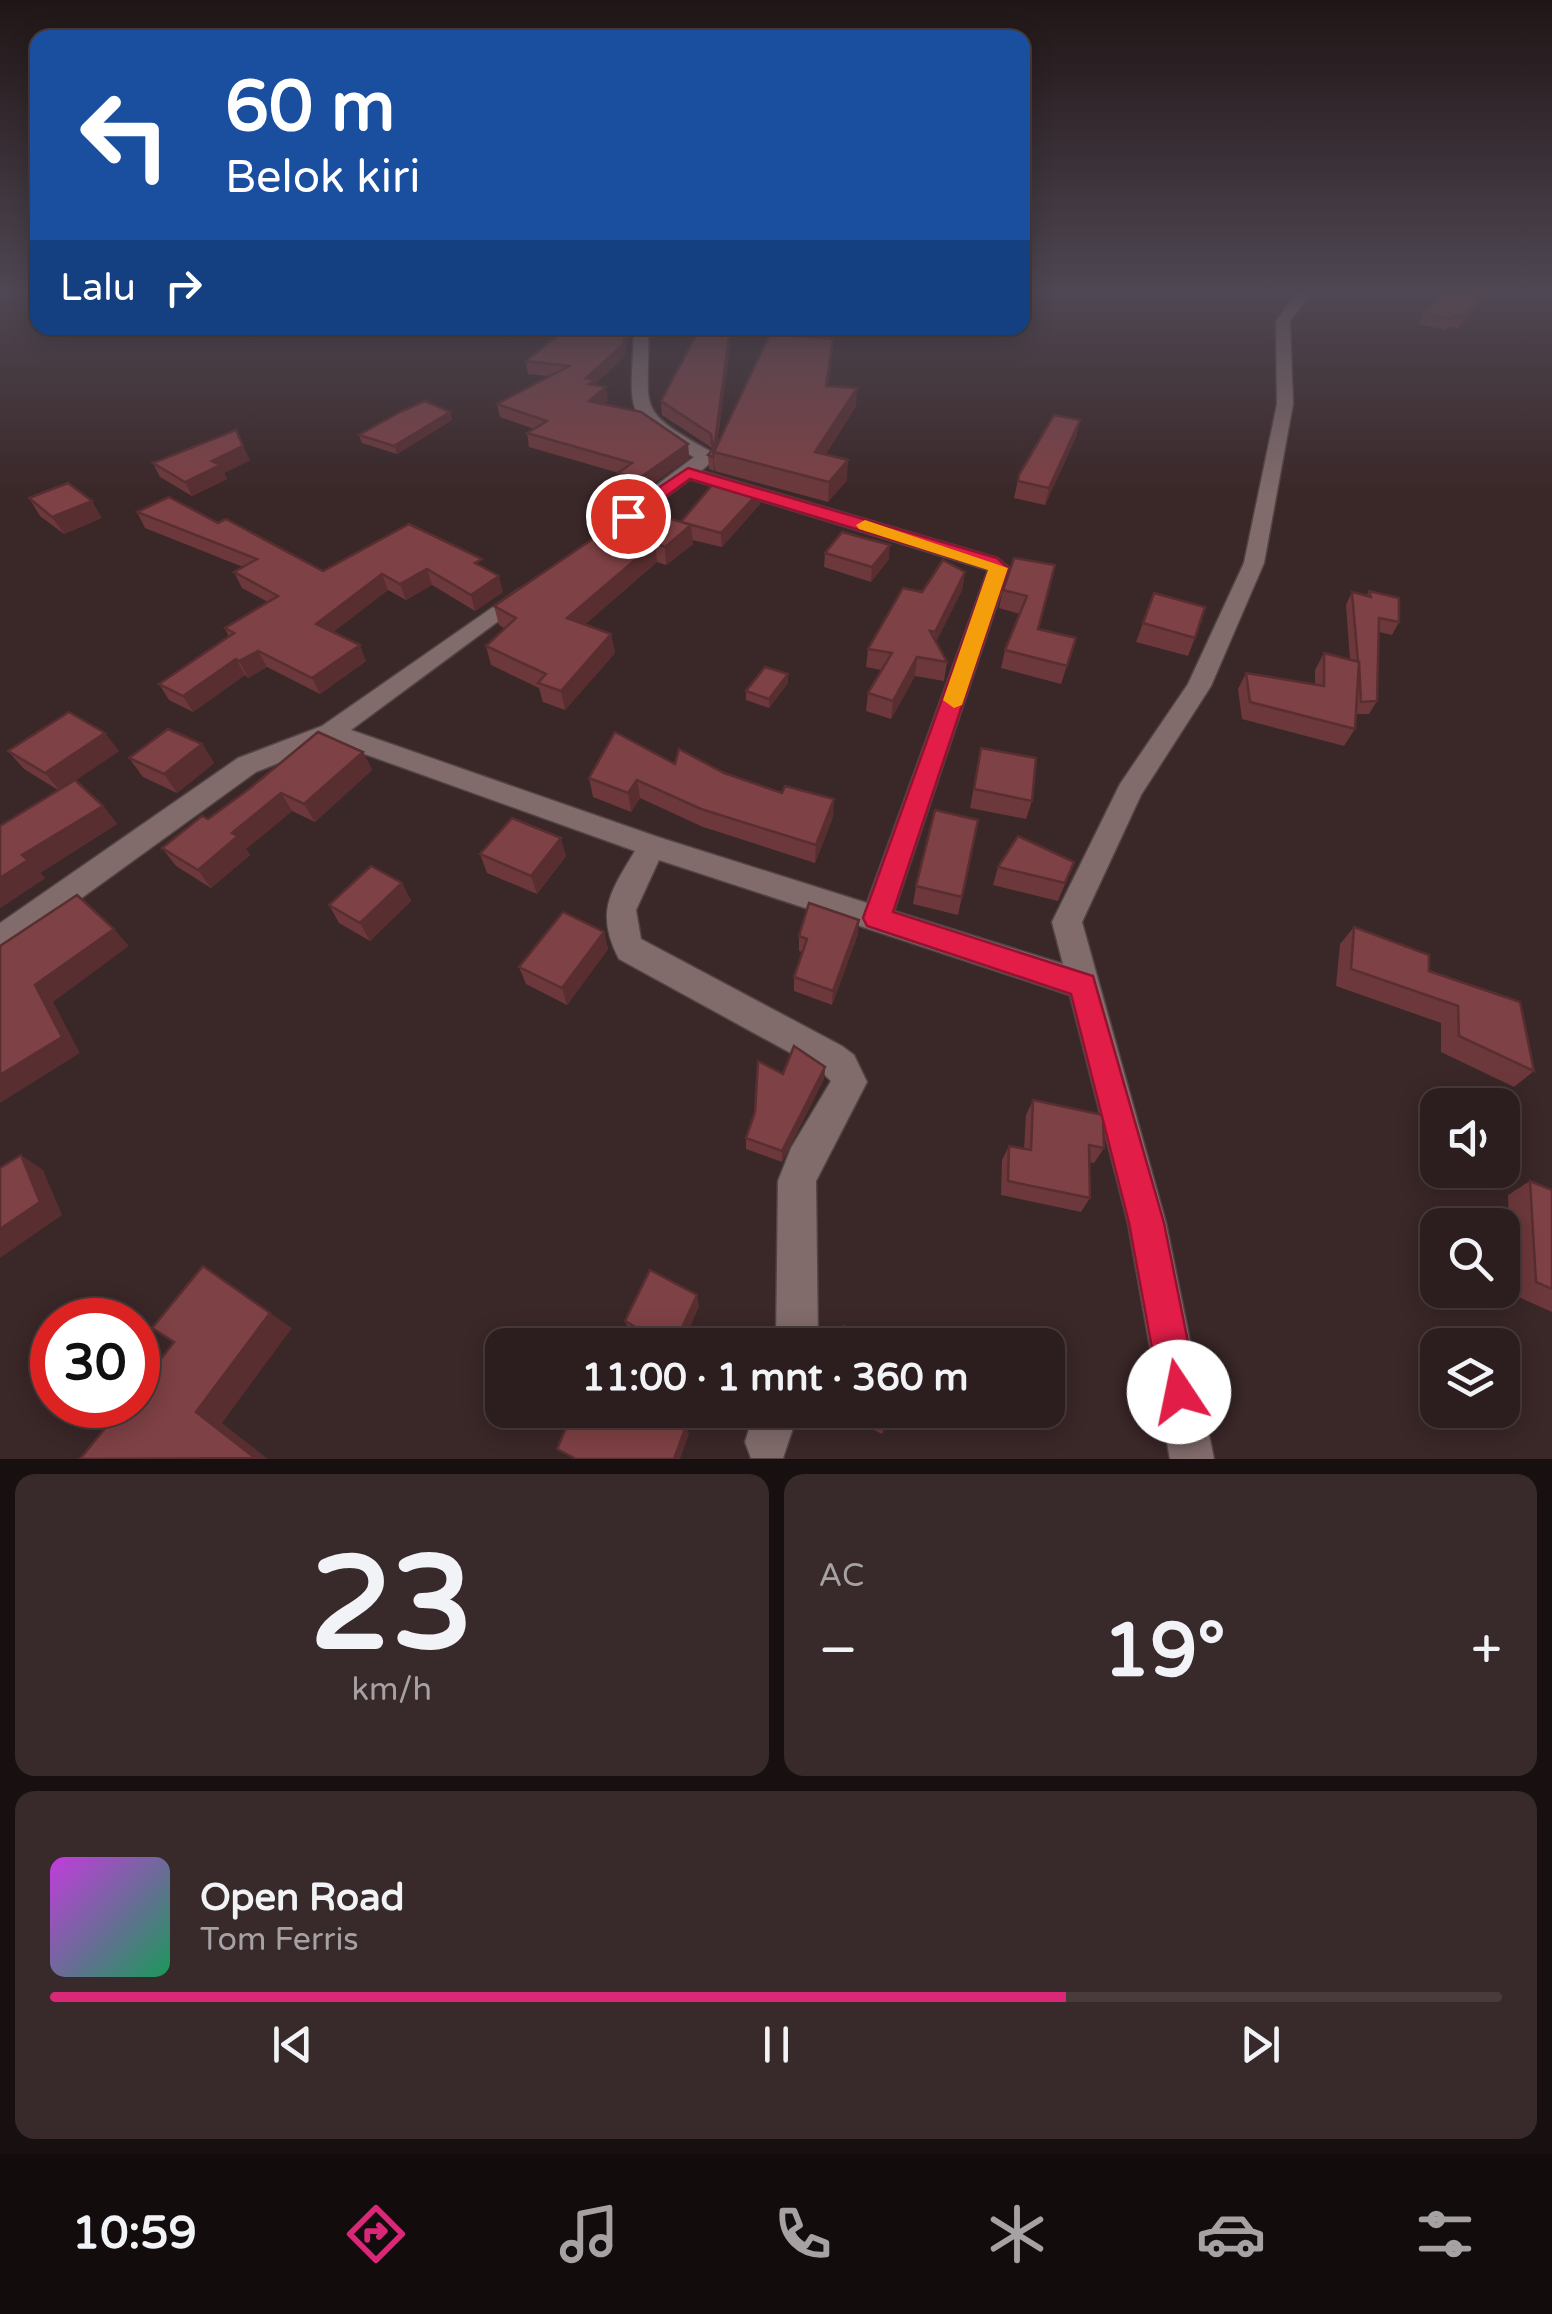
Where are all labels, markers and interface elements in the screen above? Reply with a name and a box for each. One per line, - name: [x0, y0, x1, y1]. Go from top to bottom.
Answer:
- text: 60 m: [225, 66, 395, 150]
- icon: left: [60, 70, 190, 200]
- text: Belok kiri: [225, 151, 420, 205]
- icon: right: [156, 260, 211, 315]
- text: Lalu: [60, 265, 136, 311]
- pin: [586, 474, 671, 559]
- icon: arrive: [601, 489, 656, 544]
- map controls: [1420, 1088, 1520, 1428]
- button: sound: [1420, 1088, 1520, 1188]
- button: search: [1420, 1208, 1520, 1308]
- speed limit sign: 30: [30, 1298, 160, 1428]
- button: layers: [1420, 1328, 1520, 1428]
- position arrow: [1127, 1340, 1231, 1444]
- text: 11:00 · 1 mnt · 360 m: [582, 1355, 968, 1401]
- text: 23: [310, 1528, 473, 1684]
- text: AC: [819, 1557, 864, 1595]
- text: 19°: [1103, 1606, 1226, 1696]
- text: −: [819, 1618, 858, 1684]
- text: +: [1471, 1618, 1502, 1684]
- text: km/h: [352, 1671, 432, 1709]
- text: Open Road: [200, 1875, 405, 1921]
- text: Tom Ferris: [200, 1921, 359, 1959]
- icon: previous: [265, 2017, 320, 2072]
- icon: pause: [749, 2017, 804, 2072]
- icon: next: [1233, 2017, 1288, 2072]
- icon: directions: [341, 2199, 411, 2269]
- icon: music: [554, 2199, 624, 2269]
- icon: phone: [768, 2199, 838, 2269]
- icon: climate: [982, 2199, 1052, 2269]
- icon: car: [1196, 2199, 1266, 2269]
- icon: filters: [1410, 2199, 1480, 2269]
- text: 10:59: [72, 2207, 197, 2261]

